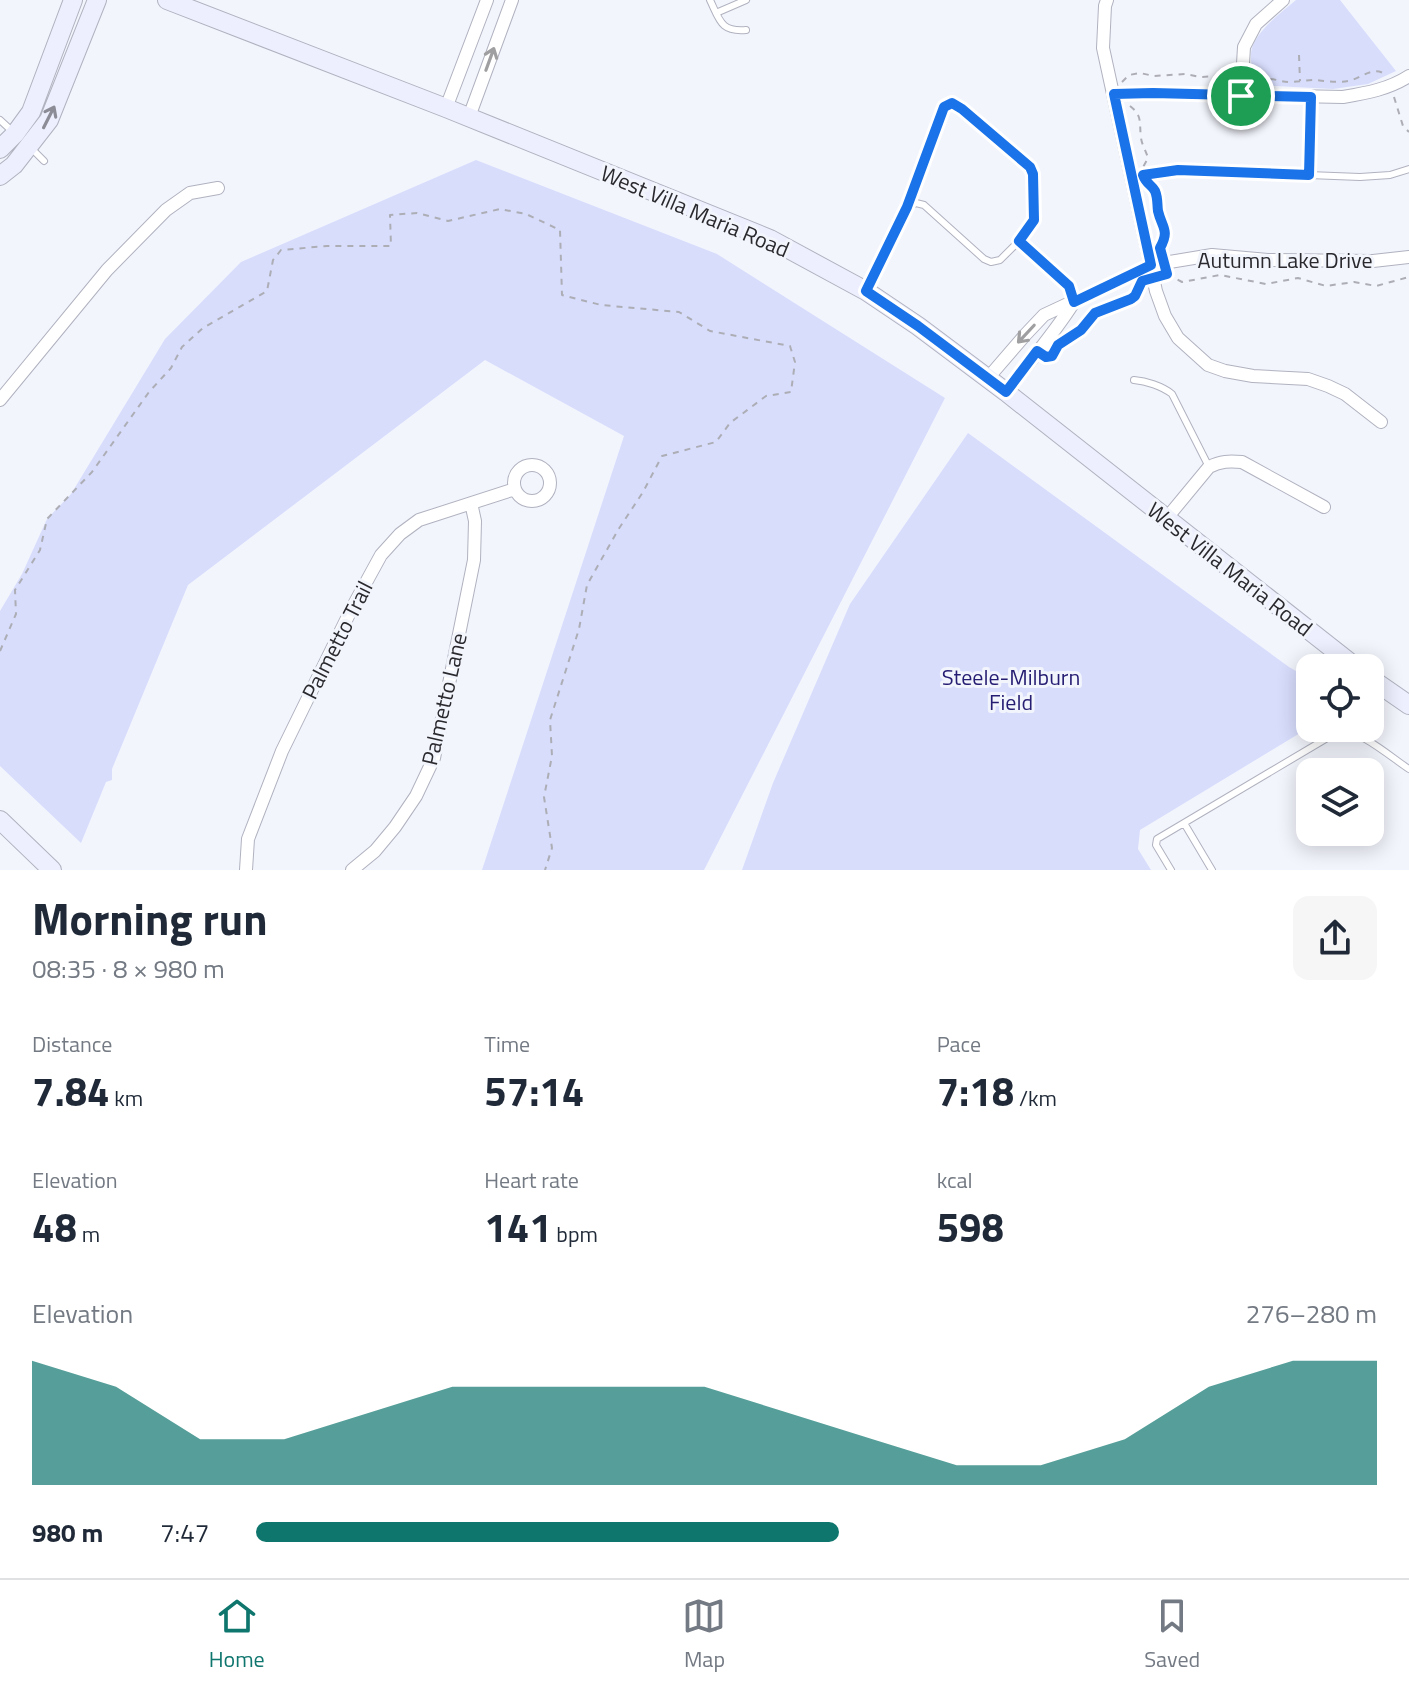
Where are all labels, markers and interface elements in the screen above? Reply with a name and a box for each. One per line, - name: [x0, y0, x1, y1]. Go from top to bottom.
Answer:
- one-way arrow: [484, 47, 499, 72]
- pin: [1207, 62, 1275, 130]
- icon: arrive: [1219, 74, 1263, 118]
- one-way arrow: [41, 105, 57, 129]
- street label: West Villa Maria Road: [595, 156, 795, 266]
- street label: Autumn Lake Drive: [1197, 243, 1373, 277]
- one-way arrow: [1017, 324, 1036, 344]
- street label: West Villa Maria Road: [1140, 493, 1320, 645]
- street label: Palmetto Trail: [293, 575, 381, 705]
- street label: Palmetto Lane: [412, 629, 476, 769]
- map controls: [1296, 654, 1384, 846]
- button: locate: [1296, 654, 1384, 742]
- park label: Steele-Milburn Field: [942, 660, 1080, 719]
- button: layers: [1296, 758, 1384, 846]
- text: Morning run: [32, 885, 268, 952]
- button: share: [1293, 896, 1377, 980]
- text: 08:35 · 8 × 980 m: [32, 949, 225, 988]
- text: Distance: [32, 1027, 112, 1061]
- text: Time: [484, 1027, 530, 1061]
- text: Pace: [937, 1027, 981, 1061]
- text: 7.84: [32, 1061, 109, 1122]
- text: 57:14: [484, 1061, 584, 1122]
- text: 7:18: [937, 1061, 1014, 1122]
- text: km: [109, 1081, 143, 1115]
- text: /km: [1014, 1081, 1057, 1115]
- text: Elevation: [32, 1163, 118, 1197]
- text: Heart rate: [484, 1163, 579, 1197]
- text: kcal: [937, 1163, 973, 1197]
- text: 48: [32, 1197, 77, 1258]
- text: 141: [484, 1197, 552, 1258]
- text: 598: [937, 1197, 1004, 1258]
- text: m: [77, 1217, 100, 1251]
- text: bpm: [552, 1217, 598, 1251]
- text: Elevation: [32, 1294, 133, 1333]
- text: 276–280 m: [1246, 1294, 1377, 1333]
- text: 980 m: [32, 1513, 103, 1552]
- text: 7:47: [160, 1513, 209, 1552]
- tab: Home: [209, 1594, 265, 1676]
- tab: Map: [682, 1594, 726, 1676]
- tab: Saved: [1144, 1594, 1200, 1676]

